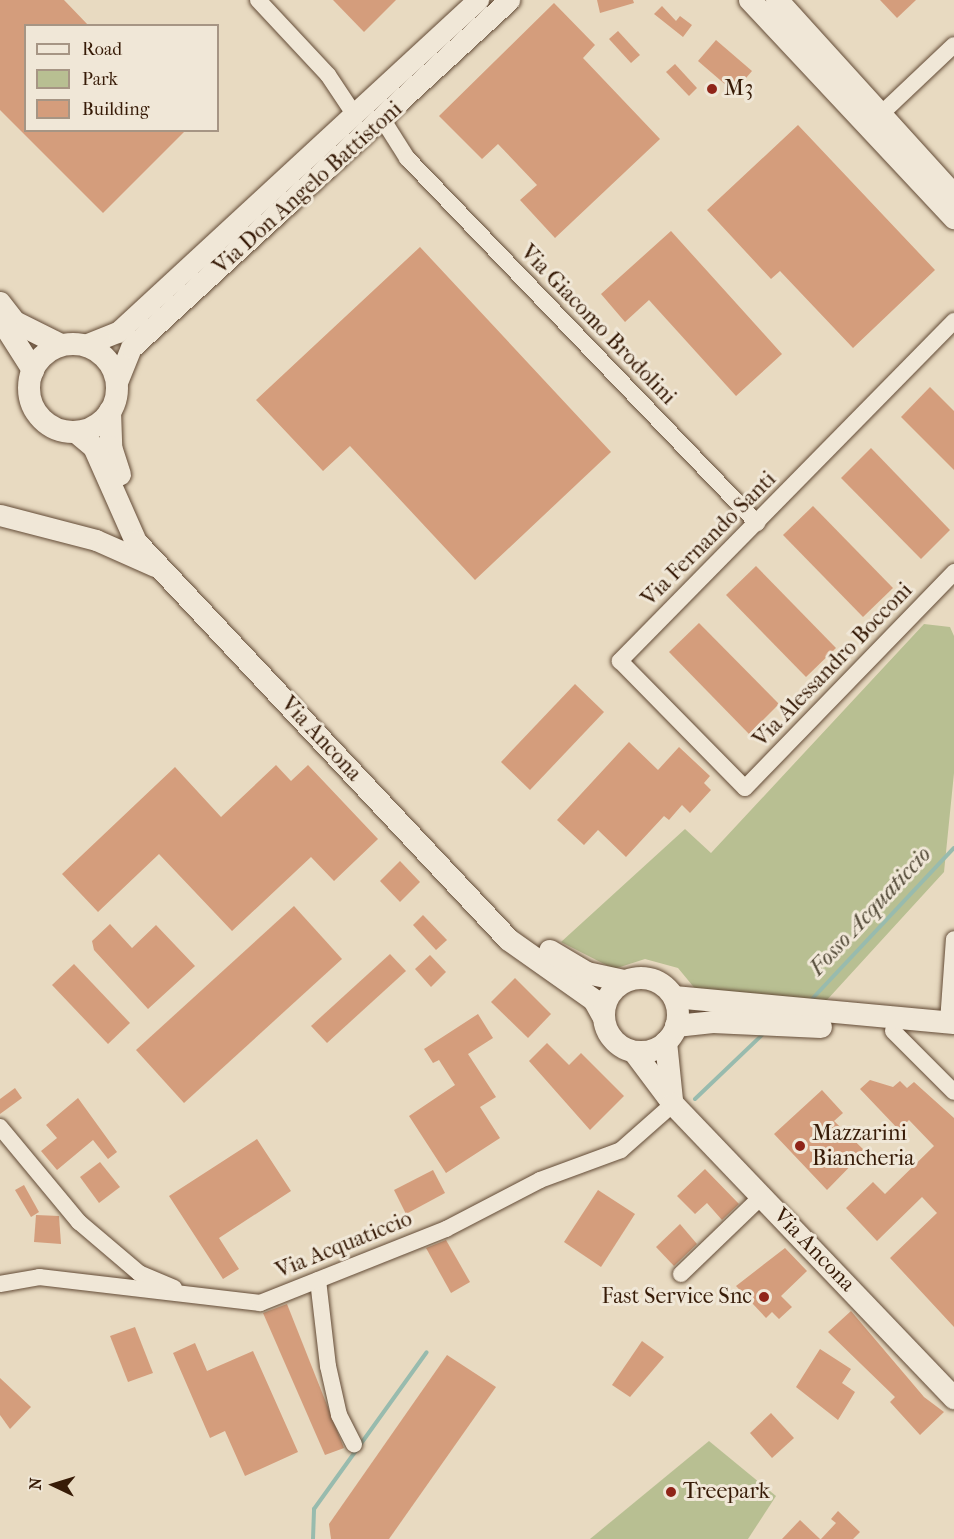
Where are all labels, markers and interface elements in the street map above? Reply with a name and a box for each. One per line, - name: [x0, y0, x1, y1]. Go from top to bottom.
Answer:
- legend: [24, 24, 219, 132]
- text: Road: [82, 39, 122, 60]
- text: Park: [82, 69, 118, 90]
- place label: M3: [724, 76, 753, 102]
- marker: M3: [705, 82, 719, 96]
- street label: Via Don Angelo Battistoni: [208, 96, 408, 280]
- text: Building: [82, 99, 149, 120]
- street label: Via Giacomo Brodolini: [515, 239, 681, 411]
- street label: Via Fernando Santi: [636, 466, 782, 612]
- street label: Via Alessandro Bocconi: [748, 577, 918, 753]
- street label: Via Ancona: [275, 691, 367, 787]
- water label: Fosso Acquaticcio: [803, 840, 937, 982]
- place label: Mazzarini Biancheria: [812, 1120, 914, 1172]
- marker: Mazzarini Biancheria: [793, 1139, 807, 1153]
- street label: Via Ancona: [768, 1203, 860, 1297]
- street label: Via Acquaticcio: [272, 1206, 416, 1284]
- place label: Fast Service Snc: [602, 1284, 752, 1310]
- marker: Fast Service Snc: [757, 1290, 771, 1304]
- north arrow: [24, 1455, 84, 1515]
- text: N: [26, 1477, 45, 1490]
- place label: Treepark: [683, 1479, 770, 1505]
- marker: Treepark: [664, 1485, 678, 1499]

